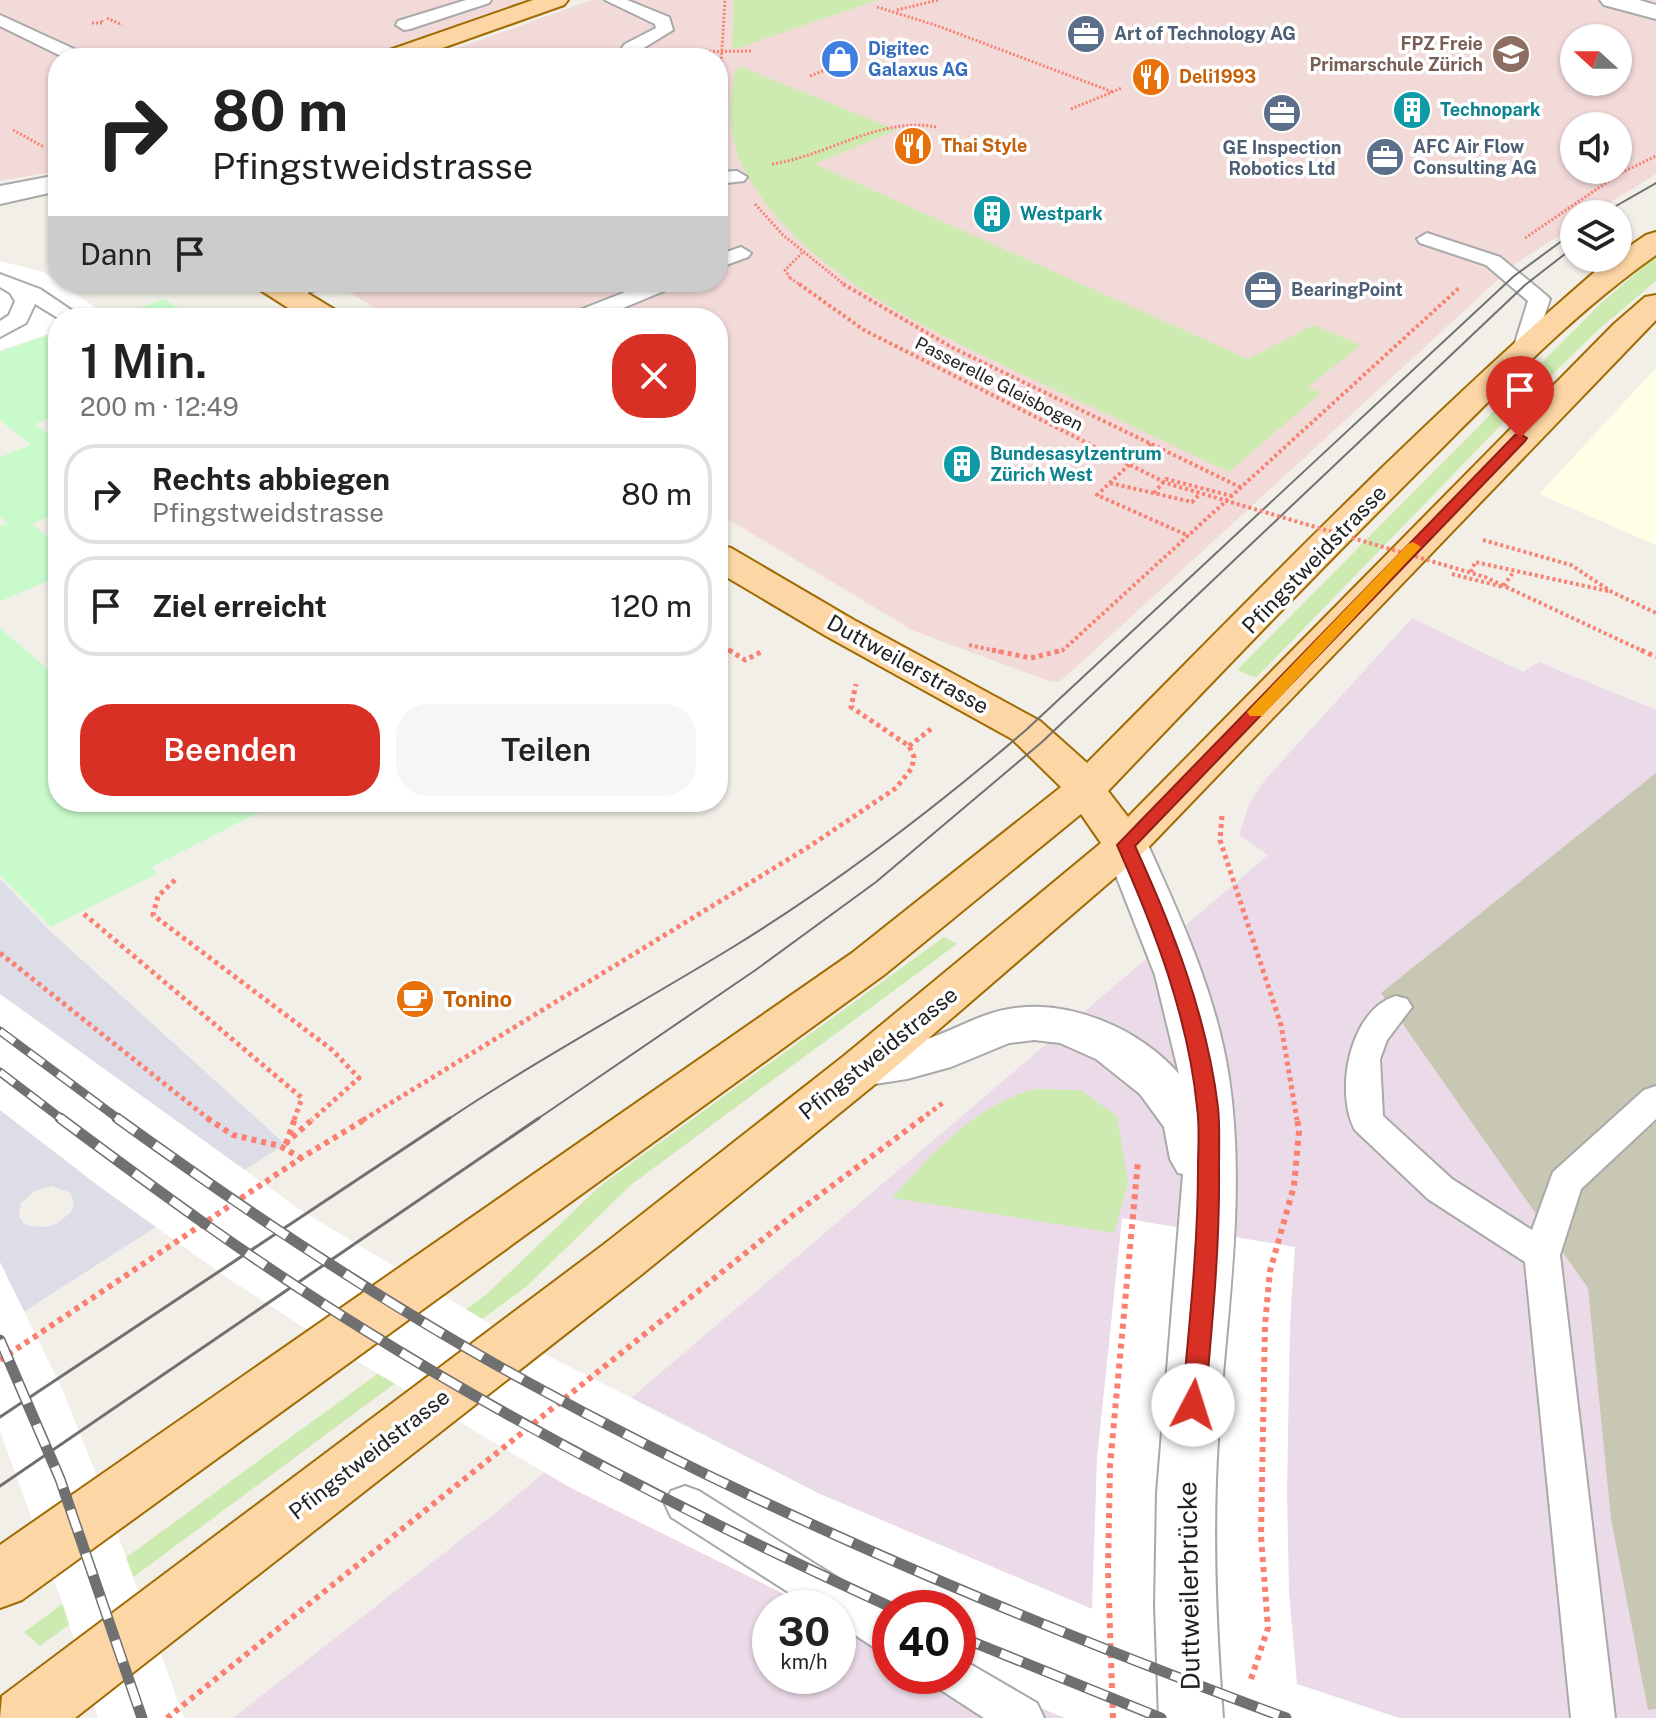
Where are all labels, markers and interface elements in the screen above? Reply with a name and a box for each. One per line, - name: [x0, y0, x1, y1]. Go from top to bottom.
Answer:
- office icon: Art of Technology AG: [1065, 13, 1107, 55]
- place label: Art of Technology AG: [1114, 23, 1296, 44]
- north arrow: [1560, 24, 1632, 96]
- map controls: [1560, 24, 1632, 272]
- place label: FPZ Freie Primarschule Zürich: [1310, 33, 1483, 75]
- school or university icon: FPZ Freie Primarschule Zürich: [1490, 33, 1532, 75]
- shop icon: Digitec Galaxus AG: [819, 38, 861, 80]
- place label: Digitec Galaxus AG: [868, 38, 968, 80]
- restaurant icon: Deli1993: [1130, 56, 1172, 98]
- place label: Deli1993: [1179, 66, 1256, 87]
- text: 80 m: [212, 78, 348, 144]
- icon: right: [80, 80, 184, 184]
- building icon: Technopark: [1391, 89, 1433, 131]
- office icon: GE Inspection Robotics Ltd: [1261, 92, 1303, 134]
- place label: Technopark: [1440, 99, 1541, 120]
- button: sound: [1560, 112, 1632, 184]
- restaurant icon: Thai Style: [892, 125, 934, 167]
- place label: Thai Style: [941, 135, 1027, 156]
- office icon: AFC Air Flow Consulting AG: [1364, 136, 1406, 178]
- place label: AFC Air Flow Consulting AG: [1413, 136, 1537, 178]
- place label: GE Inspection Robotics Ltd: [1223, 137, 1341, 179]
- text: Pfingstweidstrasse: [212, 145, 533, 187]
- building icon: Westpark: [971, 193, 1013, 235]
- button: layers: [1560, 200, 1632, 272]
- place label: Westpark: [1020, 203, 1103, 224]
- icon: arrive: [168, 232, 212, 276]
- text: Dann: [80, 236, 152, 272]
- office icon: BearingPoint: [1242, 269, 1284, 311]
- place label: BearingPoint: [1291, 279, 1403, 300]
- text: 1 Min.: [80, 332, 207, 389]
- street label: Passerelle Gleisbogen: [912, 332, 1087, 435]
- button: close: [612, 334, 696, 418]
- pin: [1486, 356, 1554, 438]
- icon: arrive: [1498, 368, 1542, 412]
- text: 200 m · 12:49: [80, 391, 239, 422]
- building icon: Bundesasylzentrum Zürich West: [941, 443, 983, 485]
- place label: Bundesasylzentrum Zürich West: [990, 443, 1162, 485]
- text: Rechts abbiegen: [152, 461, 390, 497]
- icon: right: [84, 472, 128, 516]
- text: 80 m: [621, 476, 692, 512]
- street label: Pfingstweidstrasse: [1236, 479, 1392, 639]
- text: Pfingstweidstrasse: [152, 497, 384, 528]
- icon: arrive: [84, 584, 128, 628]
- text: Ziel erreicht: [152, 588, 327, 624]
- text: 120 m: [610, 588, 692, 624]
- street label: Duttweilerstrasse: [823, 609, 993, 719]
- button: Beenden: [80, 704, 380, 796]
- button: Teilen: [396, 704, 696, 796]
- cafe icon: Tonino: [394, 978, 436, 1020]
- street label: Pfingstweidstrasse: [794, 981, 962, 1125]
- place label: Tonino: [443, 986, 512, 1012]
- position arrow: [1151, 1363, 1235, 1447]
- street label: Pfingstweidstrasse: [284, 1383, 454, 1525]
- street label: Duttweilerbrücke: [1171, 1481, 1206, 1691]
- speed limit sign: 40: [872, 1590, 976, 1694]
- text: 30: [778, 1608, 830, 1655]
- text: km/h: [780, 1650, 828, 1674]

